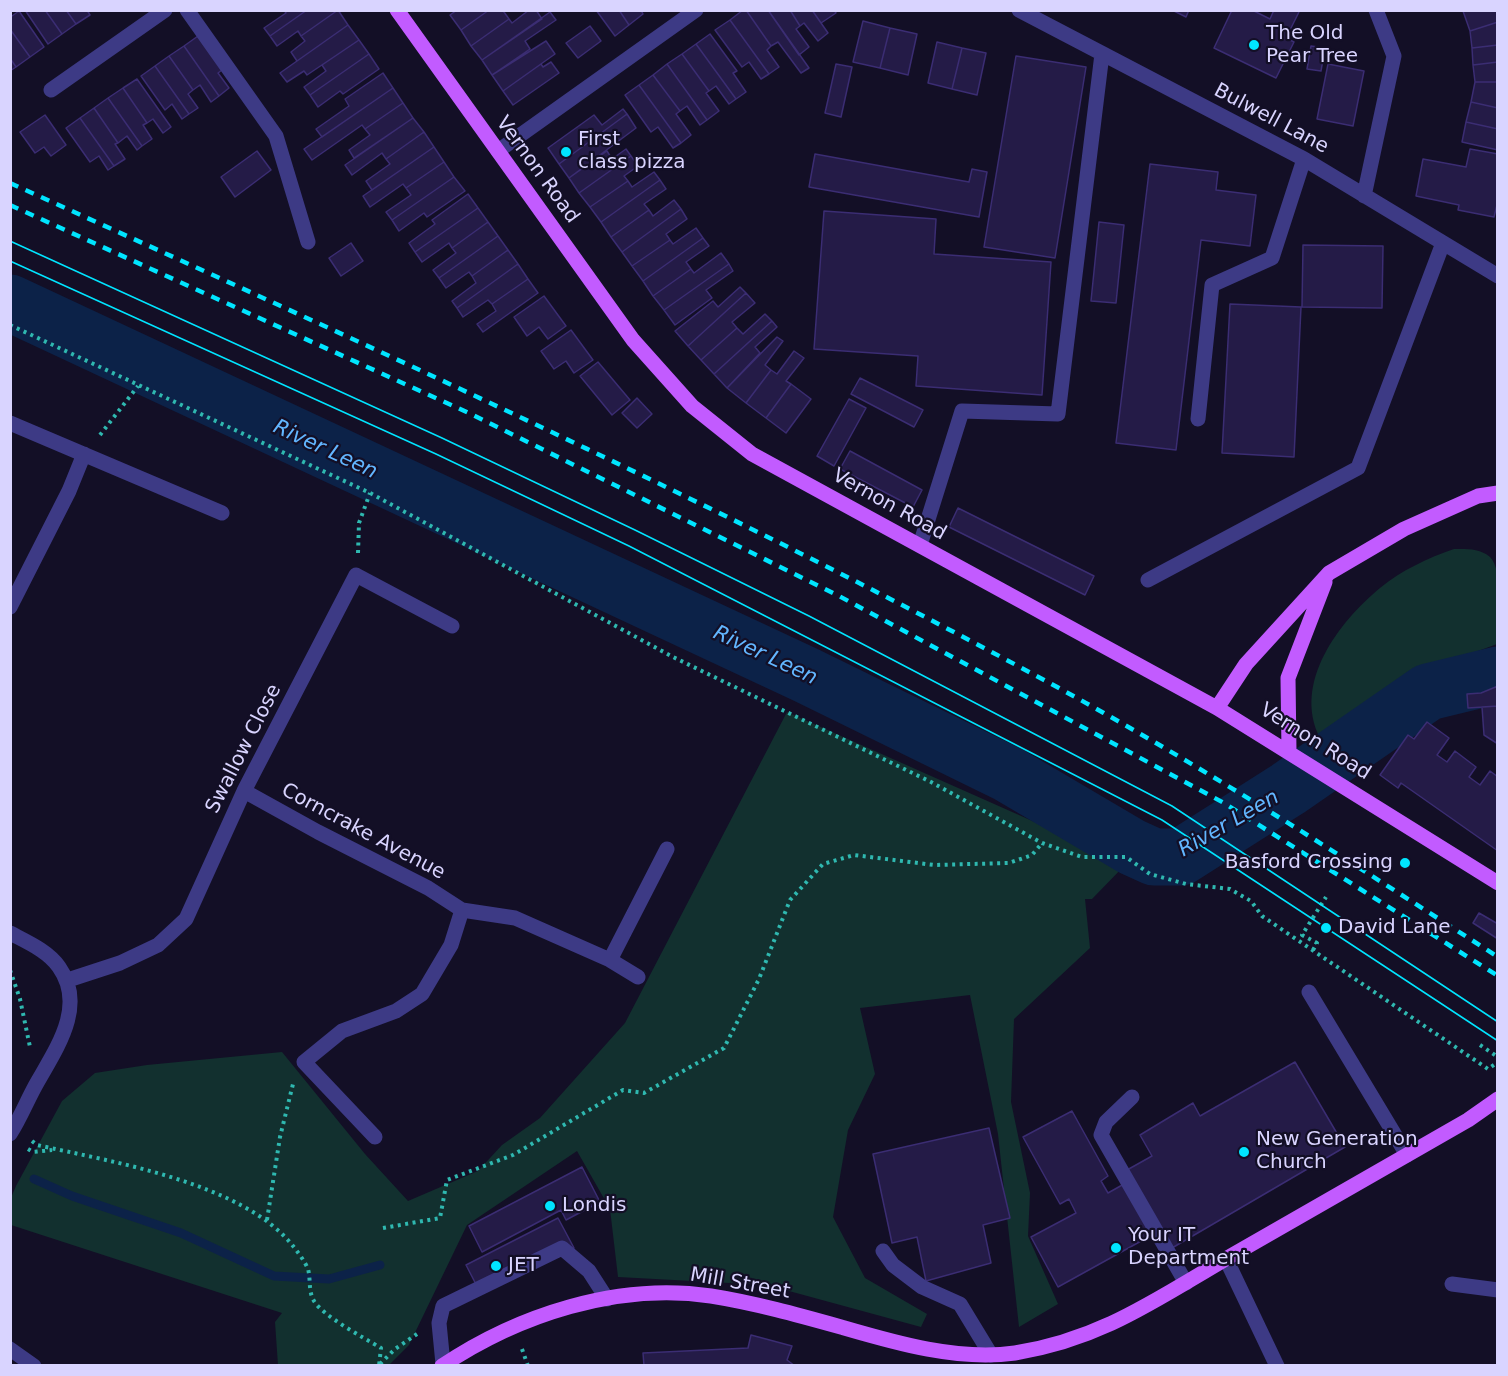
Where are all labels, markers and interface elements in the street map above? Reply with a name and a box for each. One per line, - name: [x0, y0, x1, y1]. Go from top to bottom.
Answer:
- place label: The Old Pear Tree: [1266, 22, 1358, 69]
- marker: The Old Pear Tree: [1247, 38, 1261, 52]
- street label: Bulwell Lane: [1210, 79, 1332, 159]
- street label: Vernon Road: [490, 112, 584, 228]
- place label: First class pizza: [578, 128, 686, 175]
- marker: First class pizza: [559, 145, 573, 159]
- water label: River Leen: [269, 415, 381, 485]
- street label: Vernon Road: [828, 464, 950, 546]
- water label: River Leen: [709, 621, 821, 691]
- street label: Swallow Close: [201, 680, 287, 818]
- street label: Vernon Road: [1255, 698, 1375, 786]
- street label: Corncrake Avenue: [277, 779, 449, 885]
- water label: River Leen: [1174, 785, 1284, 863]
- place label: Basford Crossing: [1225, 851, 1393, 875]
- marker: Basford Crossing: [1398, 856, 1412, 870]
- place label: David Lane: [1338, 916, 1450, 940]
- marker: David Lane: [1319, 921, 1333, 935]
- place label: New Generation Church: [1256, 1128, 1418, 1175]
- marker: New Generation Church: [1237, 1145, 1251, 1159]
- place label: Londis: [562, 1194, 626, 1218]
- marker: Londis: [543, 1199, 557, 1213]
- place label: Your IT Department: [1128, 1224, 1249, 1271]
- marker: Your IT Department: [1109, 1241, 1123, 1255]
- place label: JET: [508, 1254, 539, 1278]
- marker: JET: [489, 1259, 503, 1273]
- street label: Mill Street: [688, 1263, 792, 1305]

